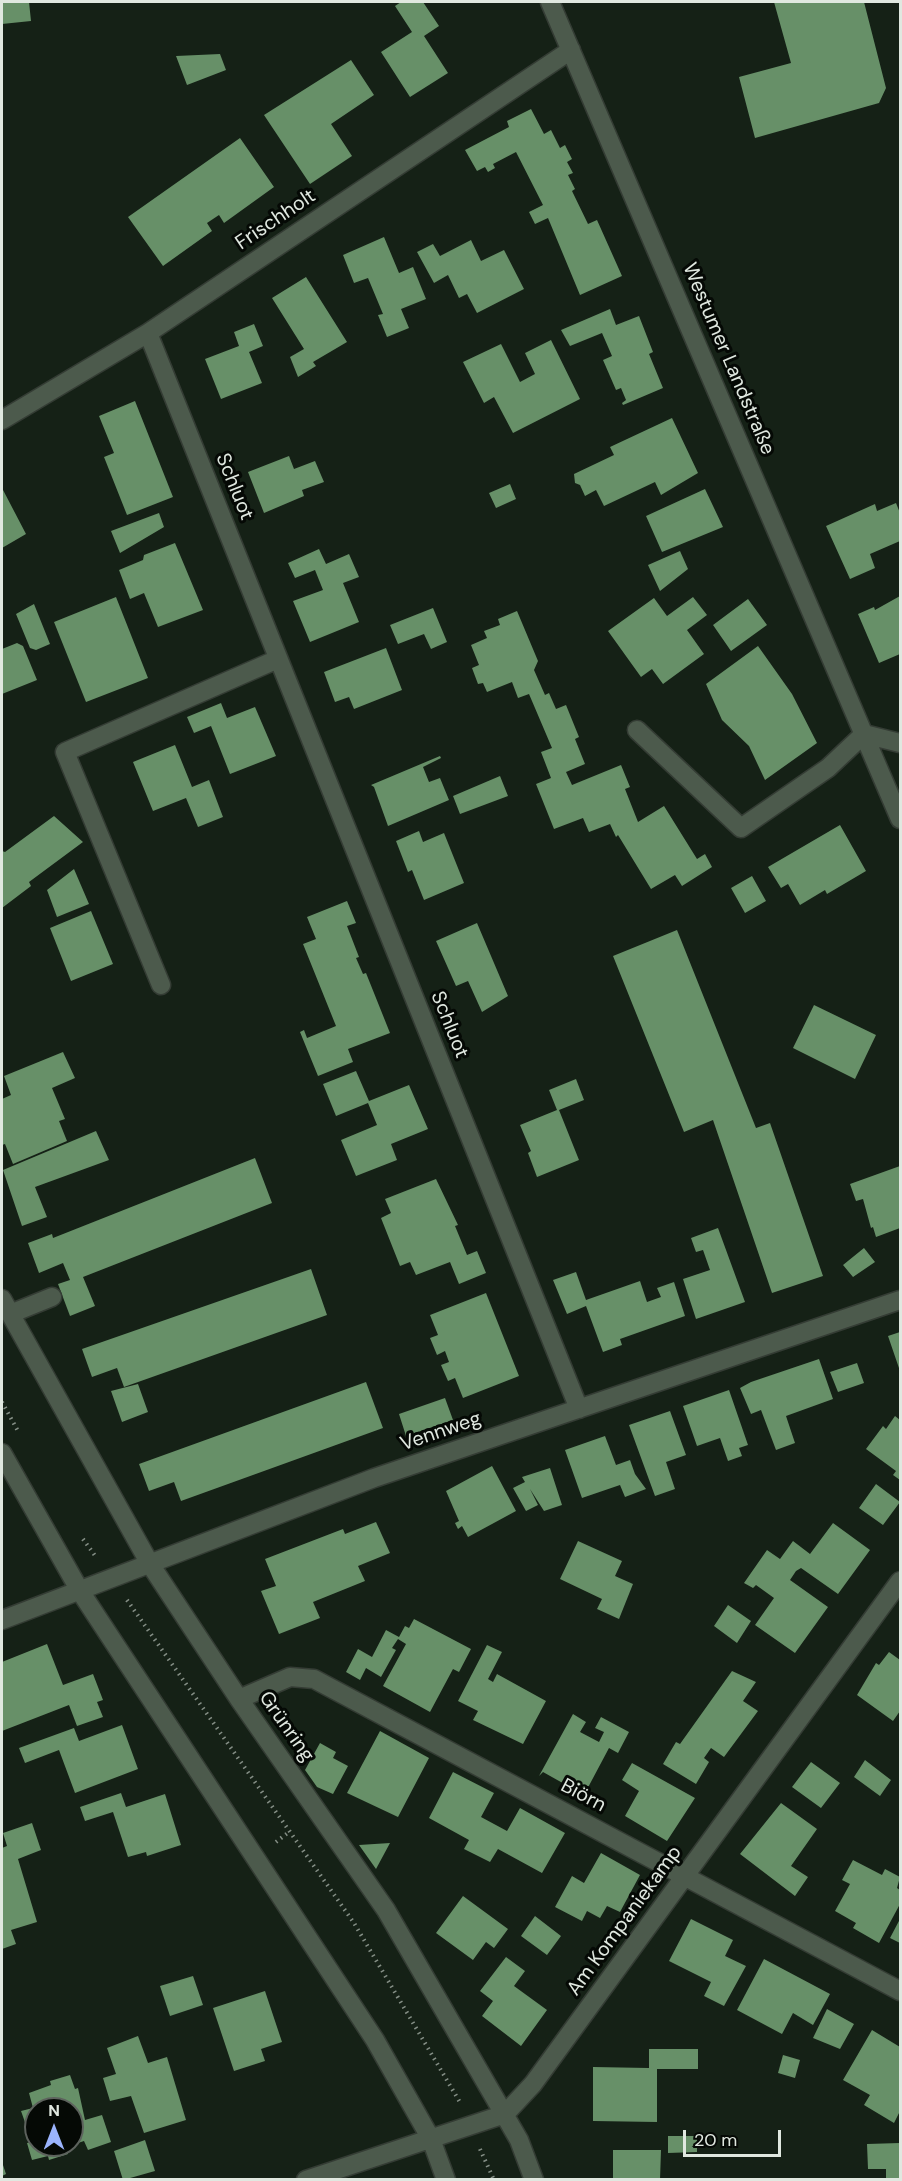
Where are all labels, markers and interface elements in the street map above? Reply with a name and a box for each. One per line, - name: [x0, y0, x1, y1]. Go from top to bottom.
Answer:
- street label: Frischholt: [231, 184, 321, 256]
- street label: Westumer Landstraße: [677, 260, 779, 458]
- street label: Schluot: [210, 450, 258, 524]
- street label: Schluot: [425, 988, 473, 1062]
- street label: Vennweg: [398, 1407, 484, 1457]
- street label: Grünring: [253, 1687, 319, 1767]
- street label: Biörn: [556, 1774, 610, 1818]
- street label: Am Kompaniekamp: [563, 1841, 687, 2001]
- north arrow: [24, 2097, 84, 2157]
- text: N: [48, 2100, 60, 2121]
- scale bar: [686, 2118, 784, 2156]
- text: 20 m: [694, 2128, 737, 2152]

